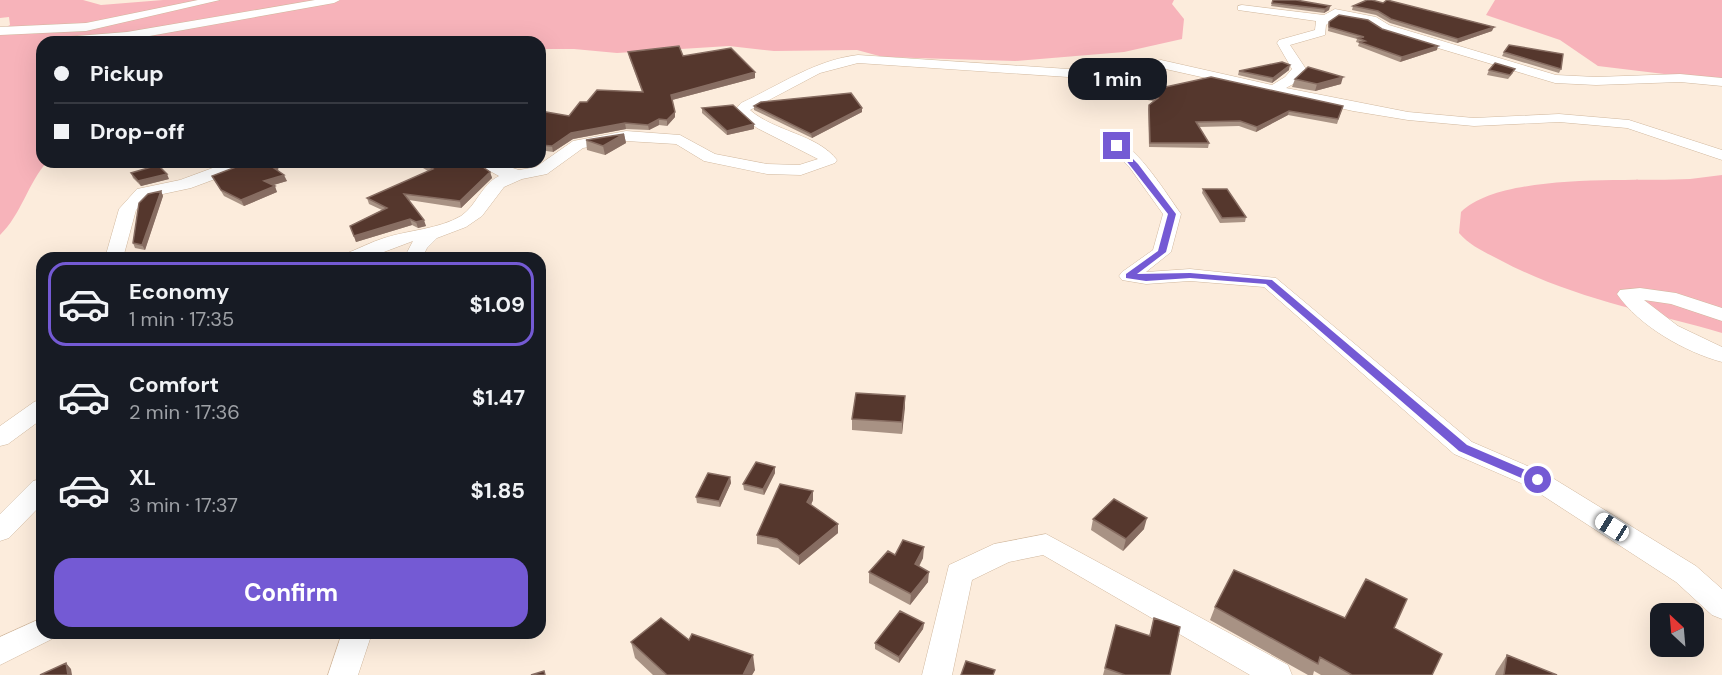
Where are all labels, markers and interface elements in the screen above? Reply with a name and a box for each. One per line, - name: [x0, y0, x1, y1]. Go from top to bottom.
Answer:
- text: Pickup: [90, 59, 164, 88]
- callout: 1 min: [1068, 59, 1166, 101]
- text: 1 min: [1093, 66, 1142, 92]
- text: Drop-off: [90, 117, 185, 146]
- route end: [1103, 132, 1130, 159]
- icon: car: [57, 277, 111, 331]
- text: Economy: [129, 277, 229, 306]
- text: $1.09: [470, 290, 525, 319]
- text: 1 min · 17:35: [129, 306, 234, 332]
- icon: car: [57, 370, 111, 424]
- text: Comfort: [129, 370, 219, 399]
- text: $1.47: [472, 383, 525, 412]
- text: 2 min · 17:36: [129, 399, 240, 425]
- icon: car: [57, 463, 111, 517]
- text: XL: [129, 463, 156, 492]
- route start: [1524, 466, 1551, 493]
- text: $1.85: [471, 476, 525, 505]
- text: 3 min · 17:37: [129, 492, 238, 518]
- car: [1592, 510, 1632, 544]
- button: Confirm: [54, 558, 528, 627]
- north arrow: [1650, 603, 1704, 657]
- map controls: [1650, 603, 1704, 657]

